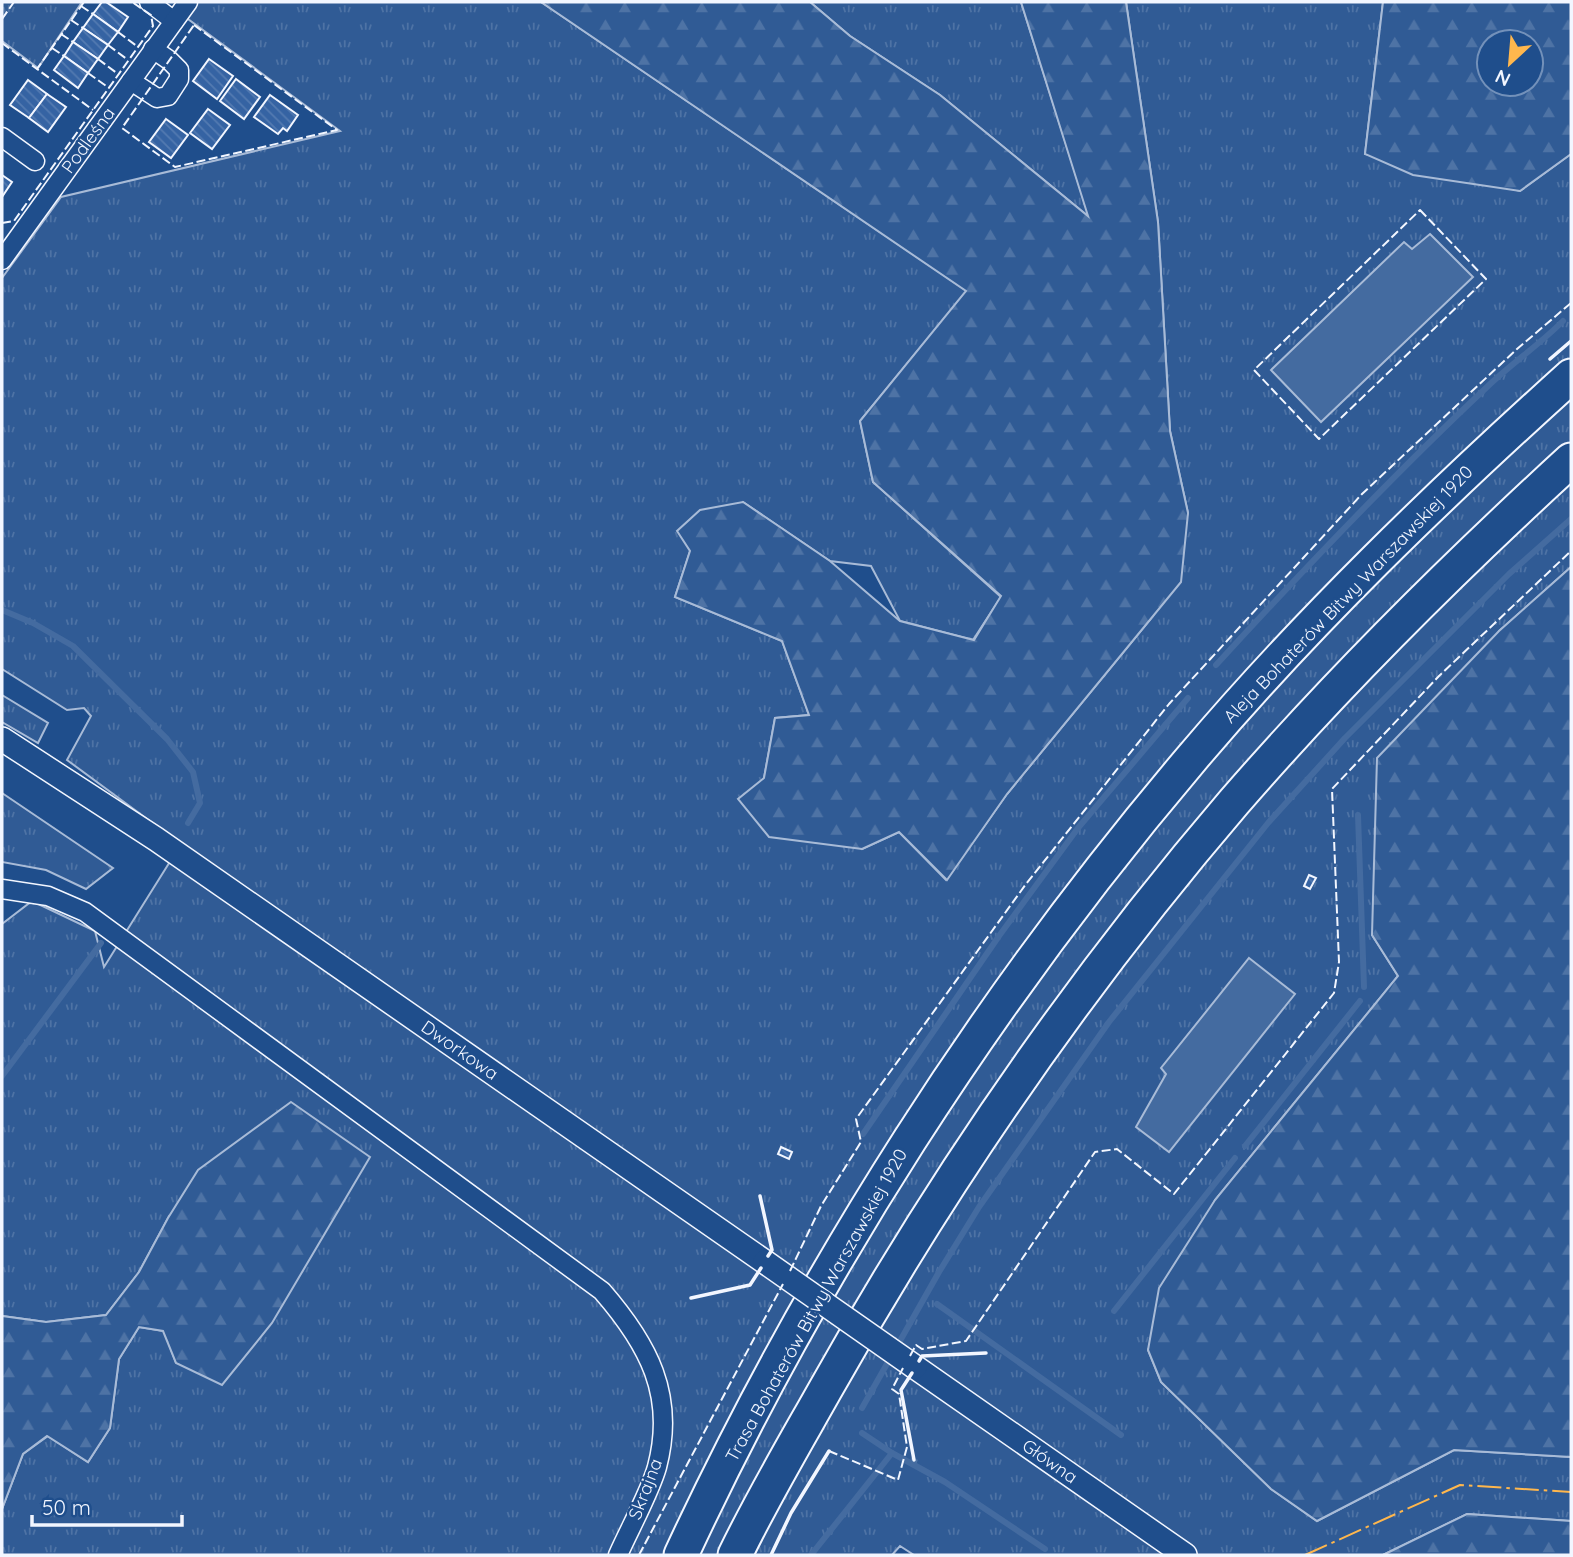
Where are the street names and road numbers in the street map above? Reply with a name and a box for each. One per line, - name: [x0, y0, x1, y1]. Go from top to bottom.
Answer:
- street label: Podleśna: [56, 102, 120, 178]
- street label: Aleja Bohaterów Bitwy Warszawskiej 1920: [1218, 460, 1478, 728]
- street label: Dworkowa: [417, 1015, 503, 1085]
- street label: Trasa Bohaterów Bitwy Warszawskiej 1920: [720, 1144, 912, 1466]
- street label: Główna: [1018, 1434, 1082, 1488]
- street label: Skrajna: [623, 1455, 667, 1523]

